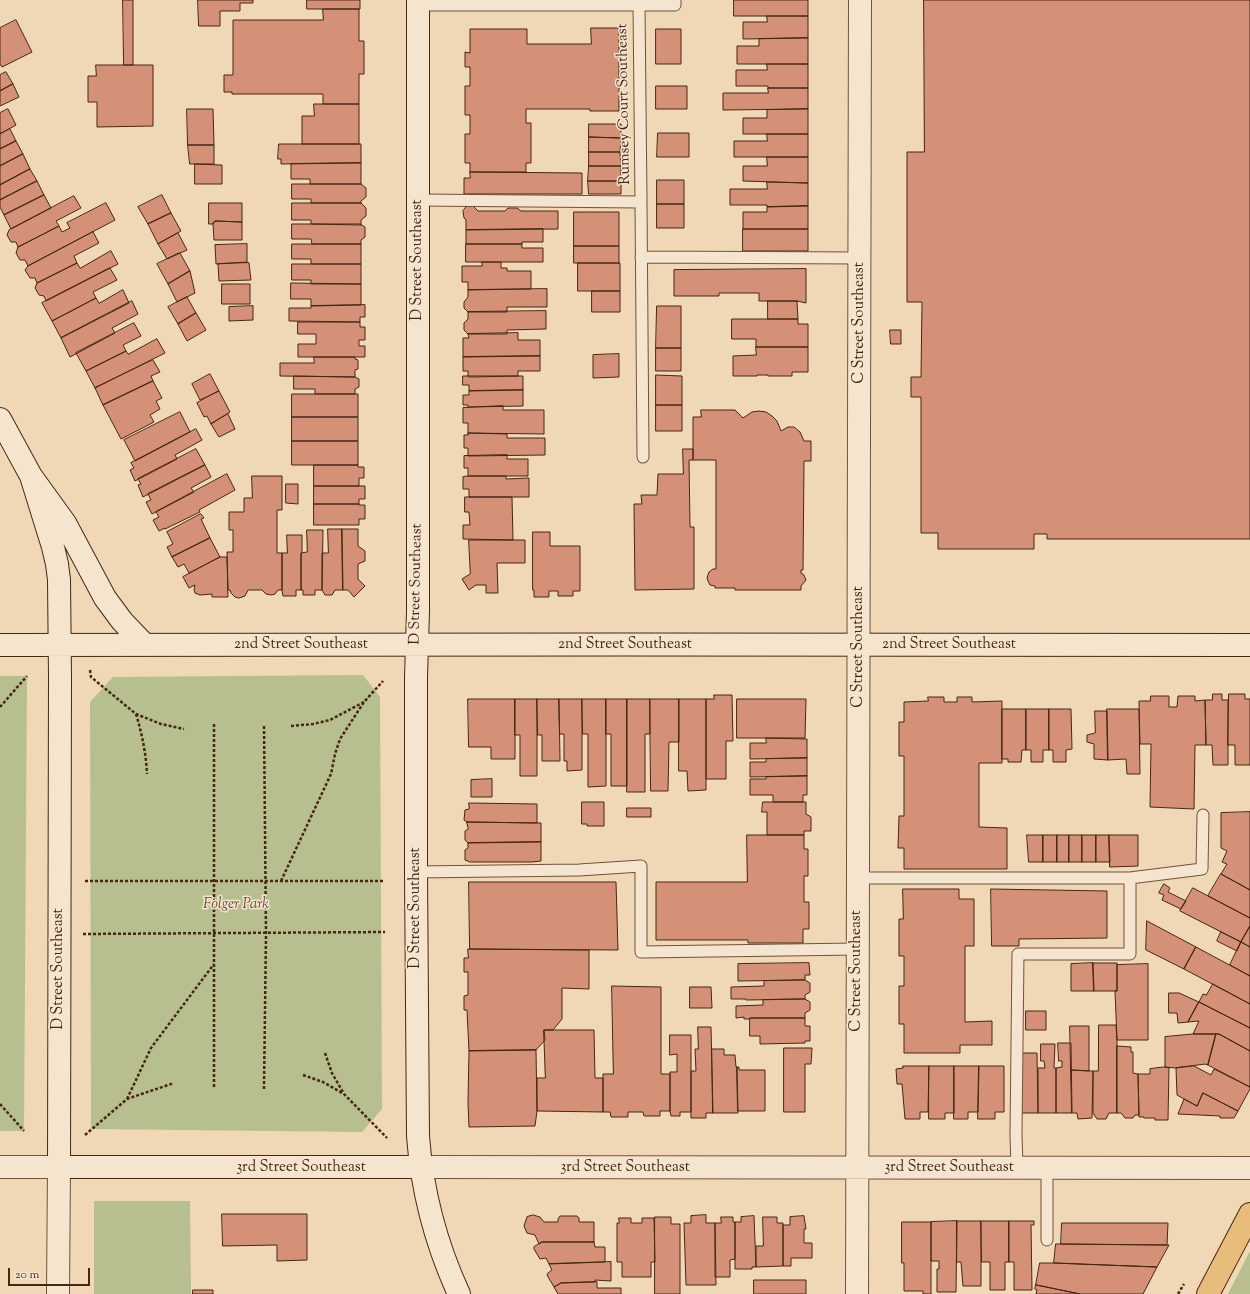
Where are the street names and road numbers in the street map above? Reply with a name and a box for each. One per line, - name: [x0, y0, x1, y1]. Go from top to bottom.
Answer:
- street label: Rumsey Court Southeast: [615, 23, 635, 185]
- street label: D Street Southeast: [409, 199, 427, 321]
- street label: C Street Southeast: [851, 262, 869, 384]
- street label: D Street Southeast: [407, 523, 427, 645]
- street label: C Street Southeast: [850, 586, 868, 708]
- street label: 2nd Street Southeast: [234, 636, 368, 654]
- street label: 2nd Street Southeast: [558, 636, 692, 654]
- street label: 2nd Street Southeast: [882, 636, 1016, 654]
- street label: D Street Southeast: [407, 847, 425, 969]
- street label: D Street Southeast: [50, 908, 68, 1030]
- street label: C Street Southeast: [848, 910, 866, 1032]
- street label: 3rd Street Southeast: [236, 1159, 366, 1177]
- street label: 3rd Street Southeast: [560, 1159, 690, 1177]
- street label: 3rd Street Southeast: [884, 1159, 1014, 1177]

